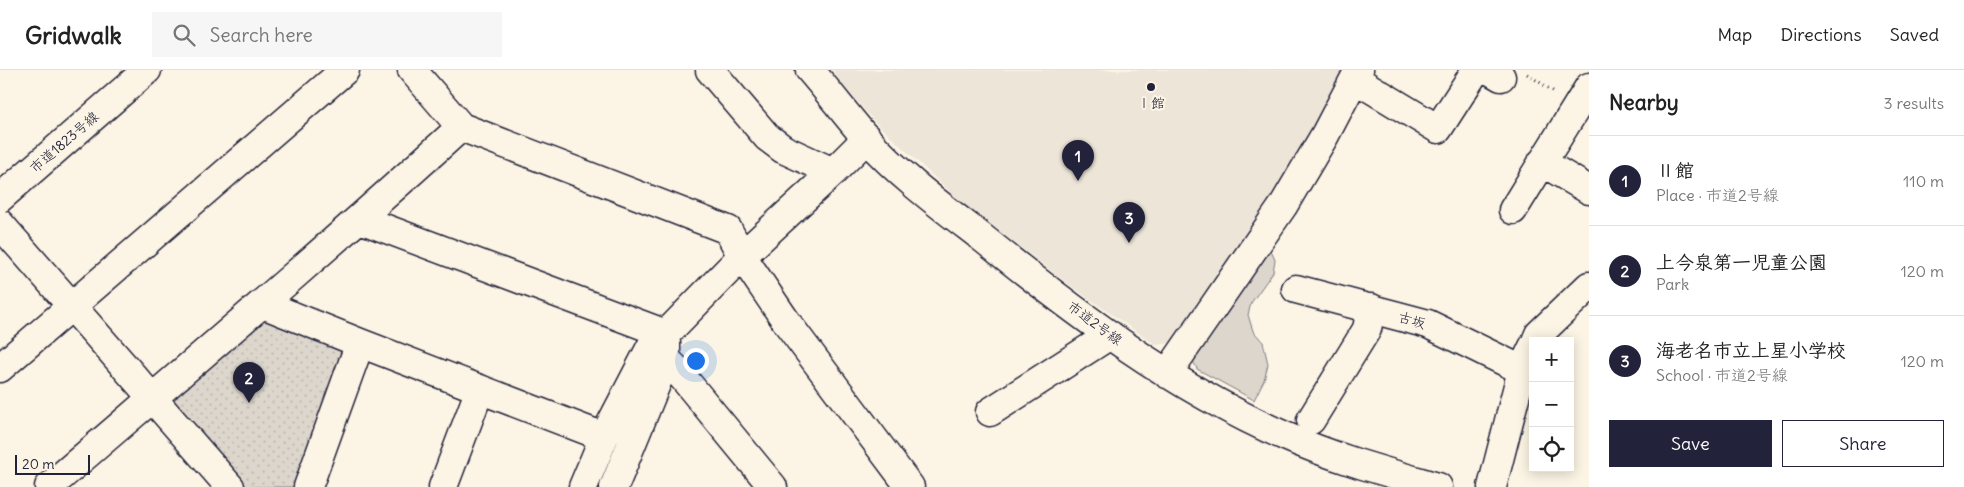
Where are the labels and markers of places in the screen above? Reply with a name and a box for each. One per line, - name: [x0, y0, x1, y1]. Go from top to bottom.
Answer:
- marker: Ⅰ館: [1145, 81, 1157, 93]
- place label: Ⅰ館: [1137, 94, 1165, 112]
- pin: 1: [1062, 140, 1094, 181]
- pin: 3: [1113, 202, 1145, 243]
- pin: 2: [233, 362, 265, 403]

